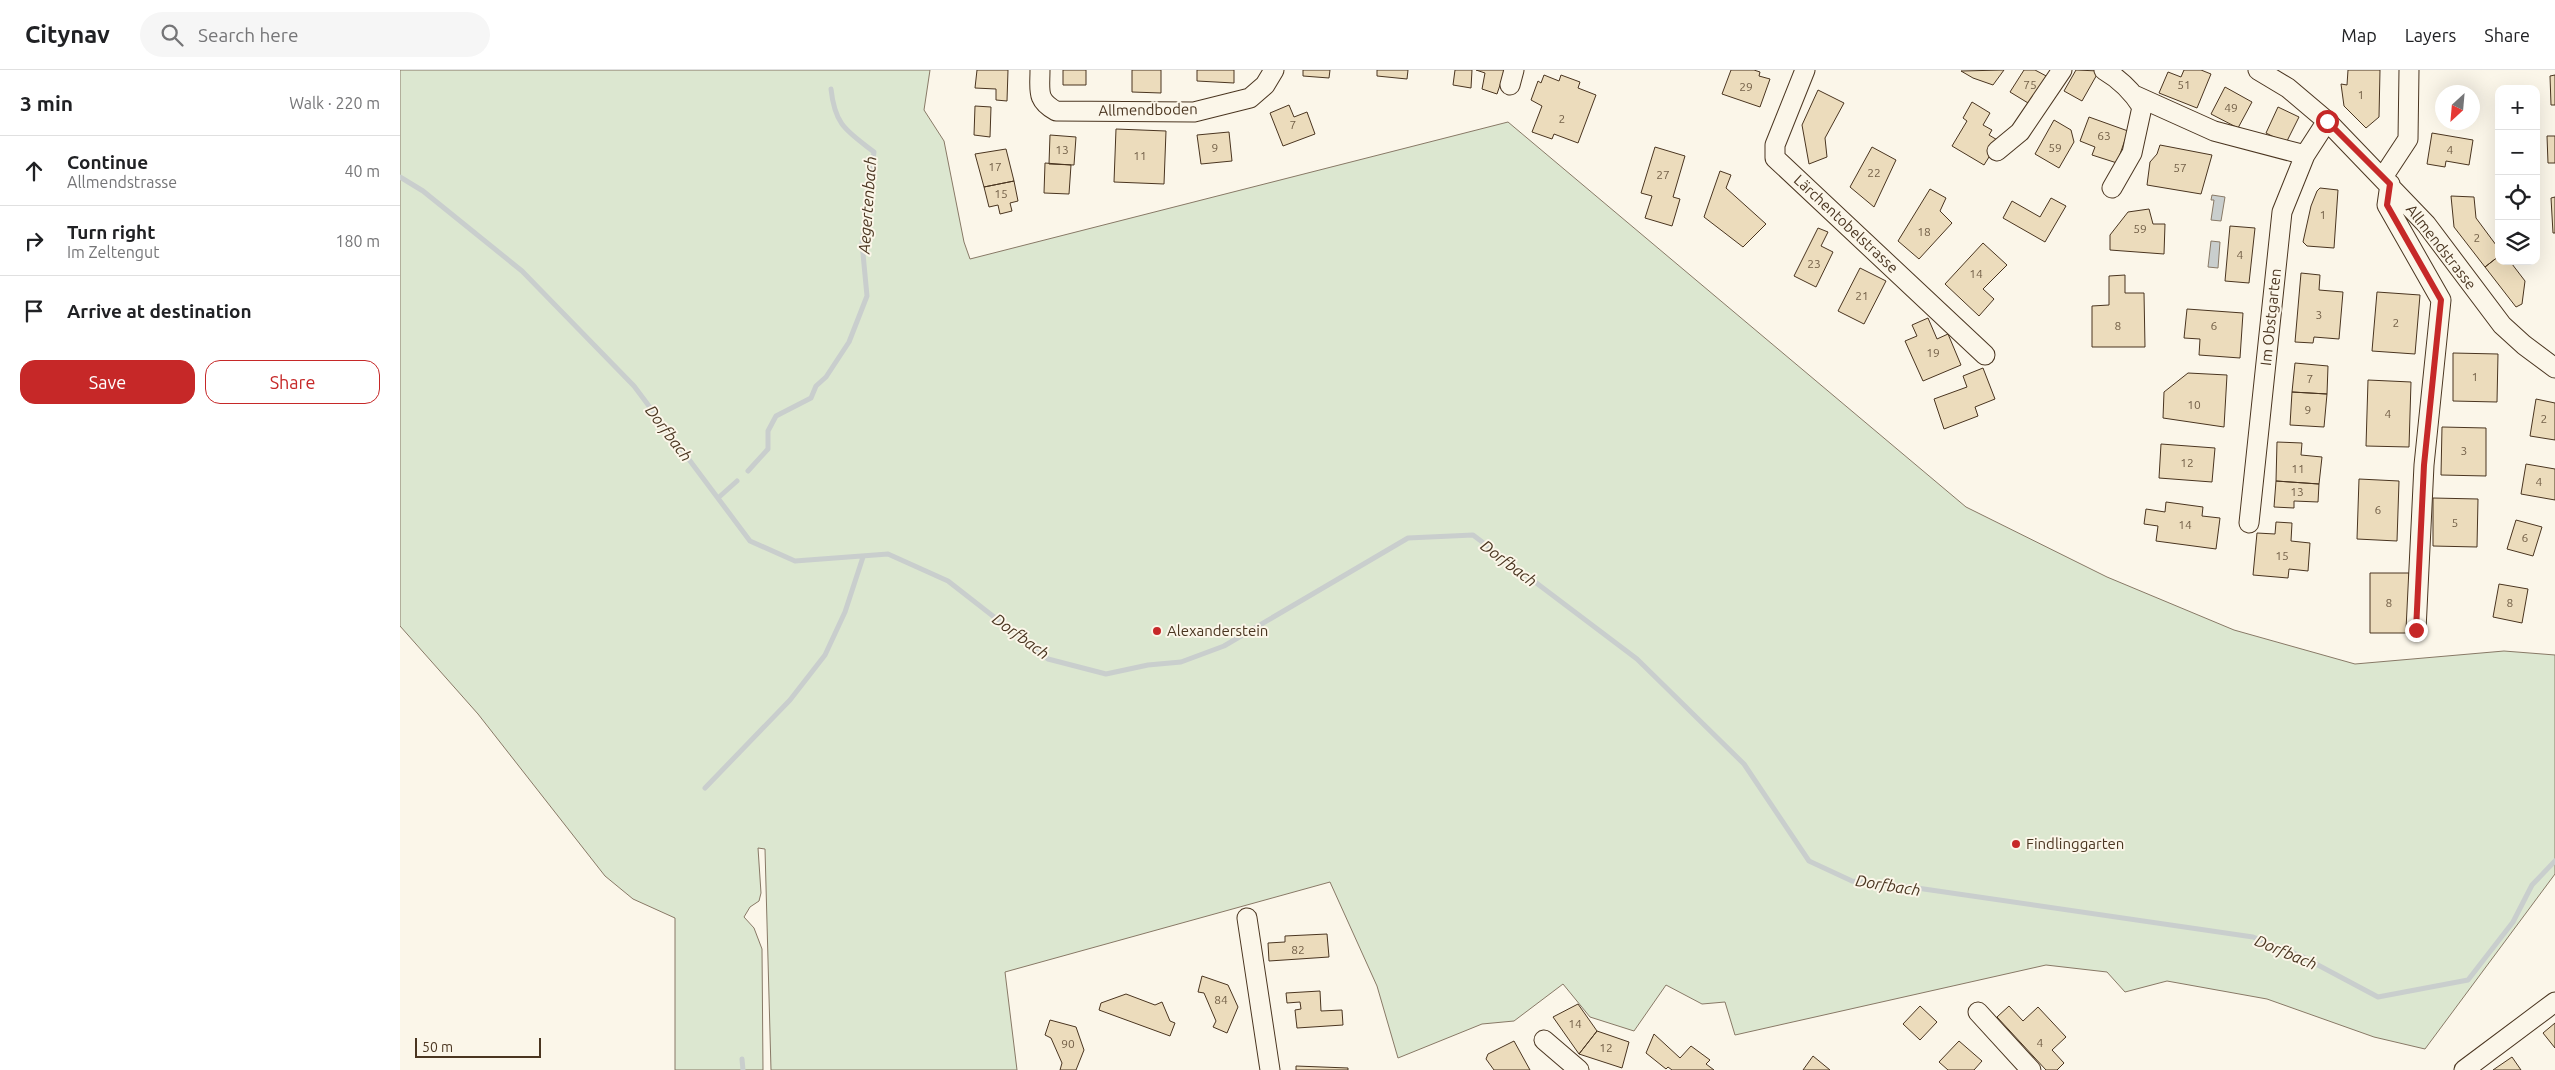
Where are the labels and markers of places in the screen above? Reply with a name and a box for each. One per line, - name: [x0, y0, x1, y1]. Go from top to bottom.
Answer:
- place label: Alexanderstein: [1167, 622, 1268, 639]
- marker: Alexanderstein: [1151, 625, 1163, 637]
- place label: Findlinggarten: [2026, 835, 2124, 852]
- marker: Findlinggarten: [2010, 838, 2022, 850]

